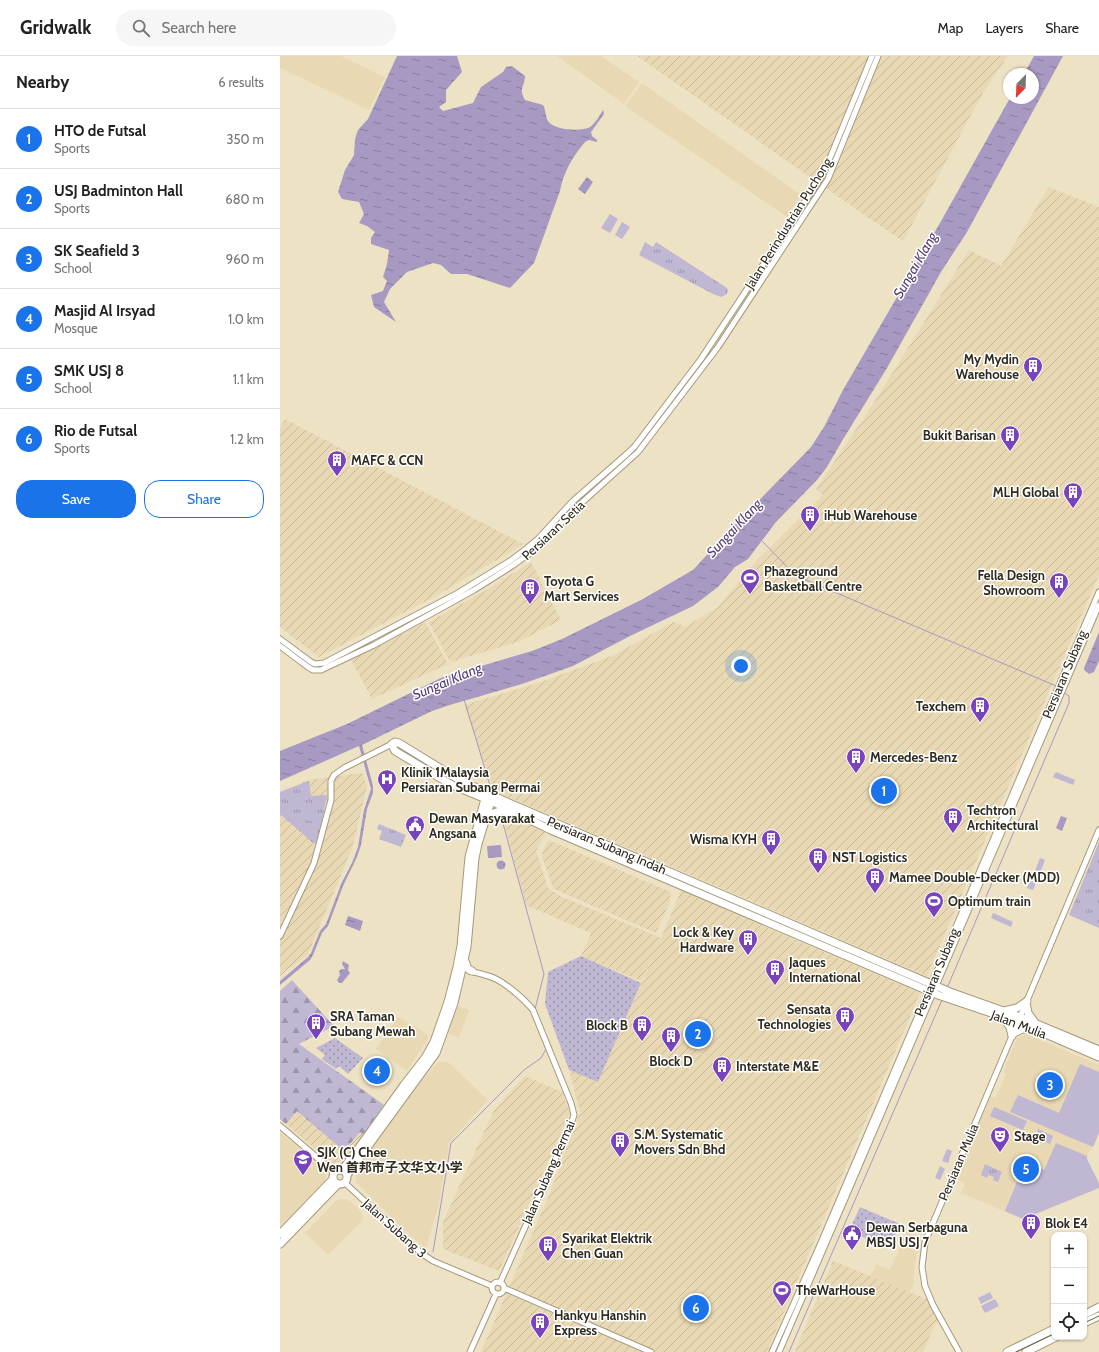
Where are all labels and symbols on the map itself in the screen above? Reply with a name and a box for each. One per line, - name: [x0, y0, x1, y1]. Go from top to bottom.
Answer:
- north arrow: [1003, 68, 1039, 104]
- street label: Jalan Perindustrian Puchong: [740, 154, 835, 293]
- water label: Sungai Klang: [889, 228, 941, 301]
- place label: My Mydin Warehouse: [956, 351, 1019, 382]
- building icon: My Mydin Warehouse: [1022, 355, 1044, 383]
- building icon: Bukit Barisan: [999, 424, 1021, 452]
- place label: Bukit Barisan: [923, 427, 996, 443]
- building icon: MAFC & CCN: [326, 449, 348, 477]
- place label: MAFC & CCN: [351, 452, 424, 468]
- building icon: MLH Global: [1062, 481, 1084, 509]
- place label: MLH Global: [993, 484, 1060, 500]
- water label: Sungai Klang: [702, 495, 766, 561]
- street label: Persiaran Setia: [518, 496, 588, 563]
- building icon: iHub Warehouse: [799, 504, 821, 532]
- place label: iHub Warehouse: [824, 507, 917, 523]
- place label: Phazeground Basketball Centre: [764, 563, 862, 594]
- sports icon: Phazeground Basketball Centre: [739, 567, 761, 595]
- place label: Fella Design Showroom: [977, 567, 1045, 598]
- building icon: Fella Design Showroom: [1048, 571, 1070, 599]
- place label: Toyota G Mart Services: [544, 573, 620, 604]
- building icon: Toyota G Mart Services: [519, 577, 541, 605]
- street label: Persiaran Subang: [1038, 627, 1090, 721]
- your location: [731, 656, 751, 676]
- water label: Sungai Klang: [410, 658, 485, 704]
- building icon: Texchem: [969, 695, 991, 723]
- place label: Texchem: [916, 698, 966, 714]
- building icon: Mercedes-Benz: [845, 746, 867, 774]
- place label: Mercedes-Benz: [870, 749, 957, 765]
- place label: Klinik 1Malaysia Persiaran Subang Permai: [401, 764, 540, 795]
- hospital icon: Klinik 1Malaysia Persiaran Subang Permai: [376, 768, 398, 796]
- pin: 1: [871, 776, 897, 806]
- place label: Techtron Architectural: [967, 802, 1039, 833]
- building icon: Techtron Architectural: [942, 806, 964, 834]
- place label: Dewan Masyarakat Angsana: [429, 810, 535, 841]
- street label: Persiaran Subang Indah: [545, 813, 669, 877]
- public building icon: Dewan Masyarakat Angsana: [404, 814, 426, 842]
- building icon: Wisma KYH: [760, 828, 782, 856]
- place label: Wisma KYH: [690, 831, 757, 847]
- building icon: NST Logistics: [807, 846, 829, 874]
- place label: NST Logistics: [832, 849, 908, 865]
- building icon: Mamee Double-Decker (MDD): [864, 866, 886, 894]
- place label: Mamee Double-Decker (MDD): [889, 869, 1060, 885]
- sports icon: Optimum train: [923, 890, 945, 918]
- place label: Optimum train: [948, 893, 1031, 909]
- place label: Lock & Key Hardware: [673, 924, 734, 955]
- street label: Persiaran Subang: [910, 925, 962, 1019]
- building icon: Lock & Key Hardware: [737, 928, 759, 956]
- place label: Jaques International: [788, 954, 861, 985]
- building icon: Jaques International: [764, 958, 786, 986]
- place label: Sensata Technologies: [757, 1001, 832, 1032]
- building icon: Sensata Technologies: [834, 1005, 856, 1033]
- street label: Jalan Mulia: [988, 1006, 1050, 1042]
- place label: SRA Taman Subang Mewah: [330, 1008, 416, 1039]
- building icon: SRA Taman Subang Mewah: [305, 1012, 327, 1040]
- building icon: Block B: [631, 1014, 653, 1042]
- place label: Block B: [586, 1017, 628, 1033]
- pin: 2: [685, 1019, 711, 1049]
- building icon: Block D: [660, 1025, 682, 1053]
- place label: Block D: [649, 1053, 693, 1069]
- building icon: Interstate M&E: [711, 1055, 733, 1083]
- pin: 4: [364, 1056, 390, 1086]
- place label: Interstate M&E: [736, 1058, 819, 1074]
- pin: 3: [1037, 1070, 1063, 1100]
- street label: Jalan Subang Permai: [518, 1118, 578, 1227]
- street label: Persiaran Mulia: [935, 1120, 982, 1203]
- theatre icon: Stage: [989, 1125, 1011, 1153]
- place label: S.M. Systematic Movers Sdn Bhd: [634, 1126, 725, 1157]
- place label: Stage: [1014, 1128, 1046, 1144]
- building icon: S.M. Systematic Movers Sdn Bhd: [609, 1130, 631, 1158]
- place label: SJK (C) Chee Wen 首邦市子文华文小学: [317, 1144, 463, 1175]
- school or university icon: SJK (C) Chee Wen 首邦市子文华文小学: [292, 1148, 314, 1176]
- pin: 5: [1013, 1154, 1039, 1184]
- street label: Jalan Subang 3: [359, 1194, 430, 1261]
- building icon: Blok E4: [1020, 1212, 1042, 1240]
- place label: Blok E4: [1045, 1215, 1088, 1231]
- place label: Dewan Serbaguna MBSJ USJ 7: [866, 1219, 968, 1250]
- public building icon: Dewan Serbaguna MBSJ USJ 7: [841, 1223, 863, 1251]
- place label: Syarikat Elektrik Chen Guan: [562, 1230, 653, 1261]
- building icon: Syarikat Elektrik Chen Guan: [537, 1234, 559, 1262]
- sports icon: TheWarHouse: [771, 1279, 793, 1307]
- place label: TheWarHouse: [796, 1282, 875, 1298]
- pin: 6: [683, 1293, 709, 1323]
- place label: Hankyu Hanshin Express: [554, 1307, 646, 1338]
- building icon: Hankyu Hanshin Express: [529, 1311, 551, 1339]

